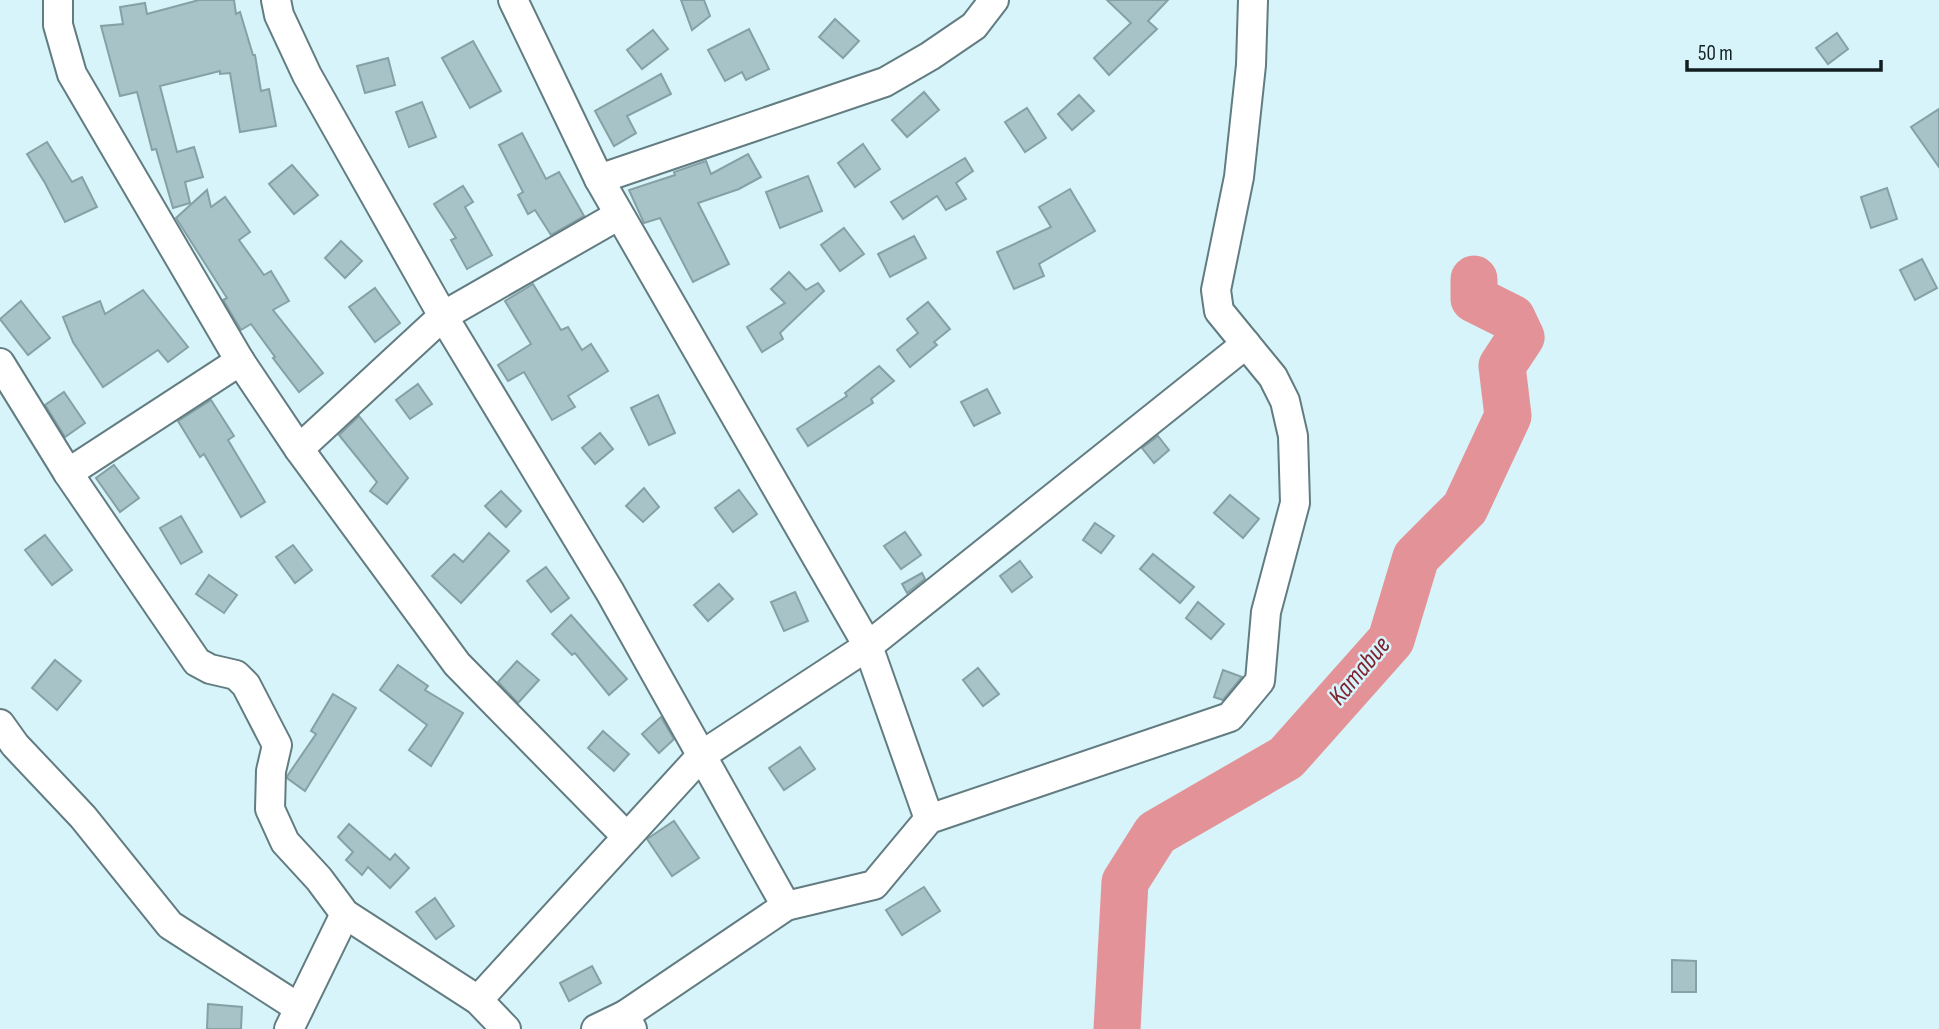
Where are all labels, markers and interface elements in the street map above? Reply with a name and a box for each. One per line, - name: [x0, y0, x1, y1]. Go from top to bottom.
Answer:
- scale bar: [1687, 28, 1881, 72]
- text: 50 m: [1698, 41, 1733, 66]
- water label: Kamabue: [1322, 630, 1398, 712]

